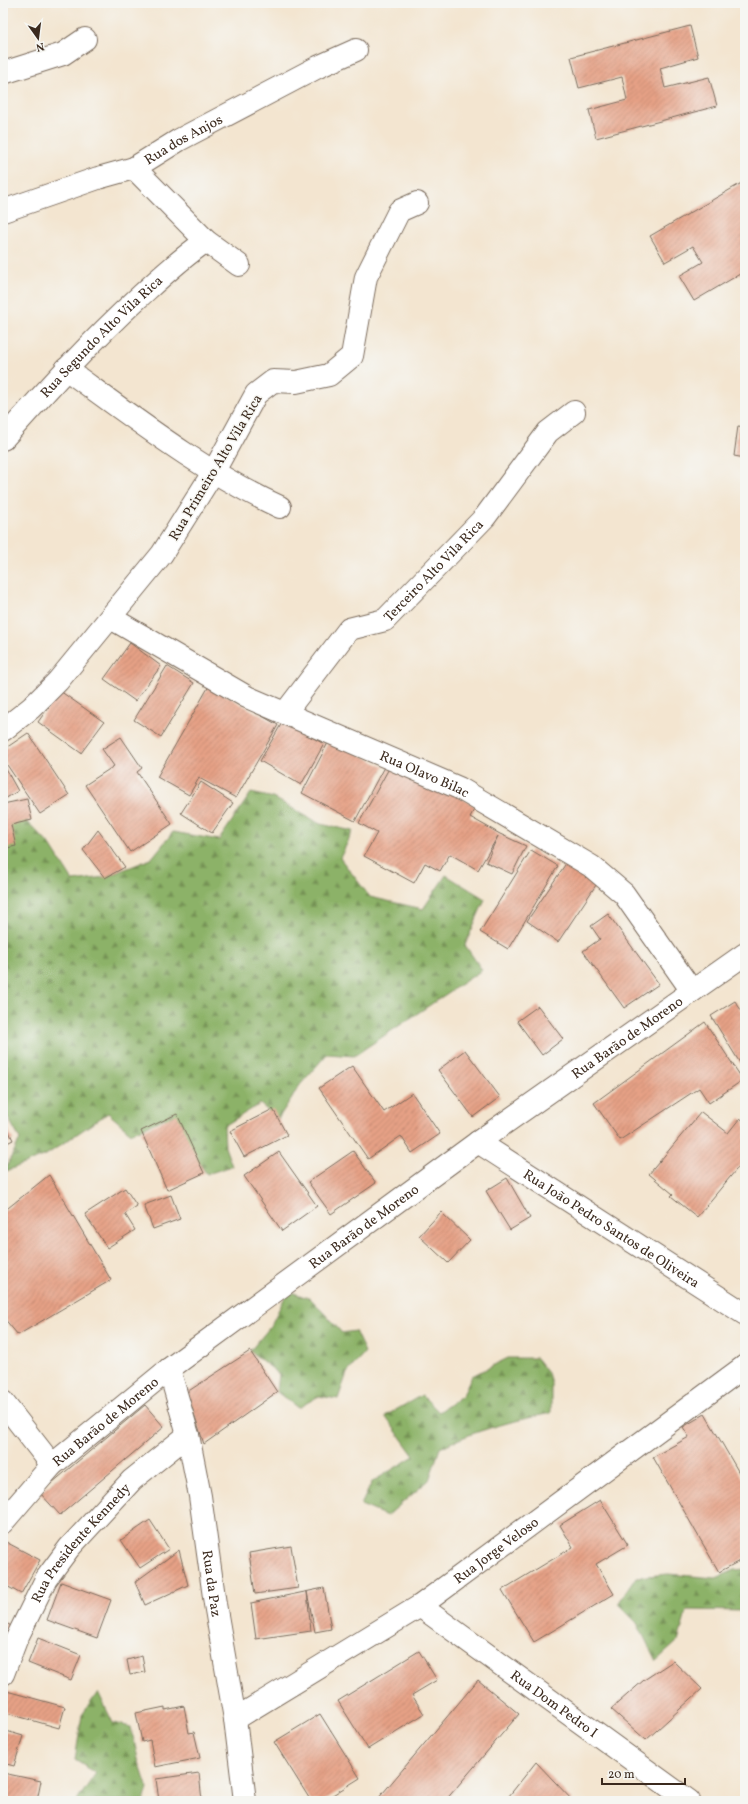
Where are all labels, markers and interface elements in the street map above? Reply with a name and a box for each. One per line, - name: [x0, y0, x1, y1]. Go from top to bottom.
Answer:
- north arrow: [18, 18, 58, 58]
- text: N: [34, 38, 46, 54]
- street label: Rua dos Anjos: [141, 111, 226, 170]
- street label: Rua Segundo Alto Vila Rica: [37, 272, 167, 403]
- street label: Rua Primeiro Alto Vila Rica: [165, 391, 268, 544]
- street label: Terceiro Alto Vila Rica: [380, 516, 488, 627]
- street label: Rua Olavo Bilac: [376, 747, 473, 803]
- street label: Rua Barão de Moreno: [568, 993, 687, 1084]
- street label: Rua João Pedro Santos de Oliveira: [519, 1166, 703, 1293]
- street label: Rua Barão de Moreno: [306, 1180, 423, 1274]
- street label: Rua Barão de Moreno: [49, 1373, 163, 1472]
- street label: Rua Presidente Kennedy: [28, 1479, 136, 1607]
- street label: Rua Jorge Veloso: [450, 1513, 543, 1589]
- street label: Rua da Paz: [197, 1549, 225, 1618]
- street label: Rua Dom Pedro I: [506, 1667, 601, 1743]
- scale bar: [602, 1760, 685, 1786]
- text: 20 m: [608, 1767, 635, 1783]

